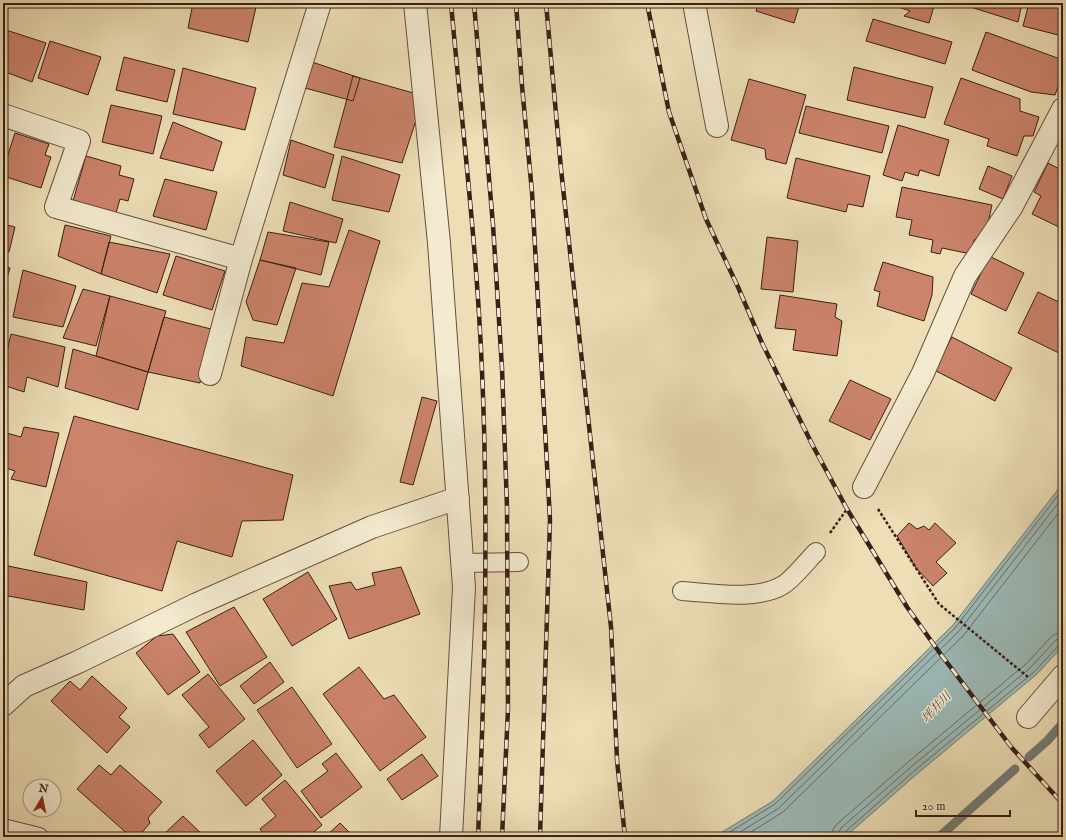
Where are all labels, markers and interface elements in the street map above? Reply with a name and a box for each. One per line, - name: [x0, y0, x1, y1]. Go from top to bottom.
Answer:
- water label: 坪井川: [918, 688, 956, 726]
- north arrow: [22, 778, 62, 818]
- text: N: [37, 781, 50, 797]
- scale bar: [916, 792, 1010, 818]
- text: 20 m: [922, 799, 945, 814]

